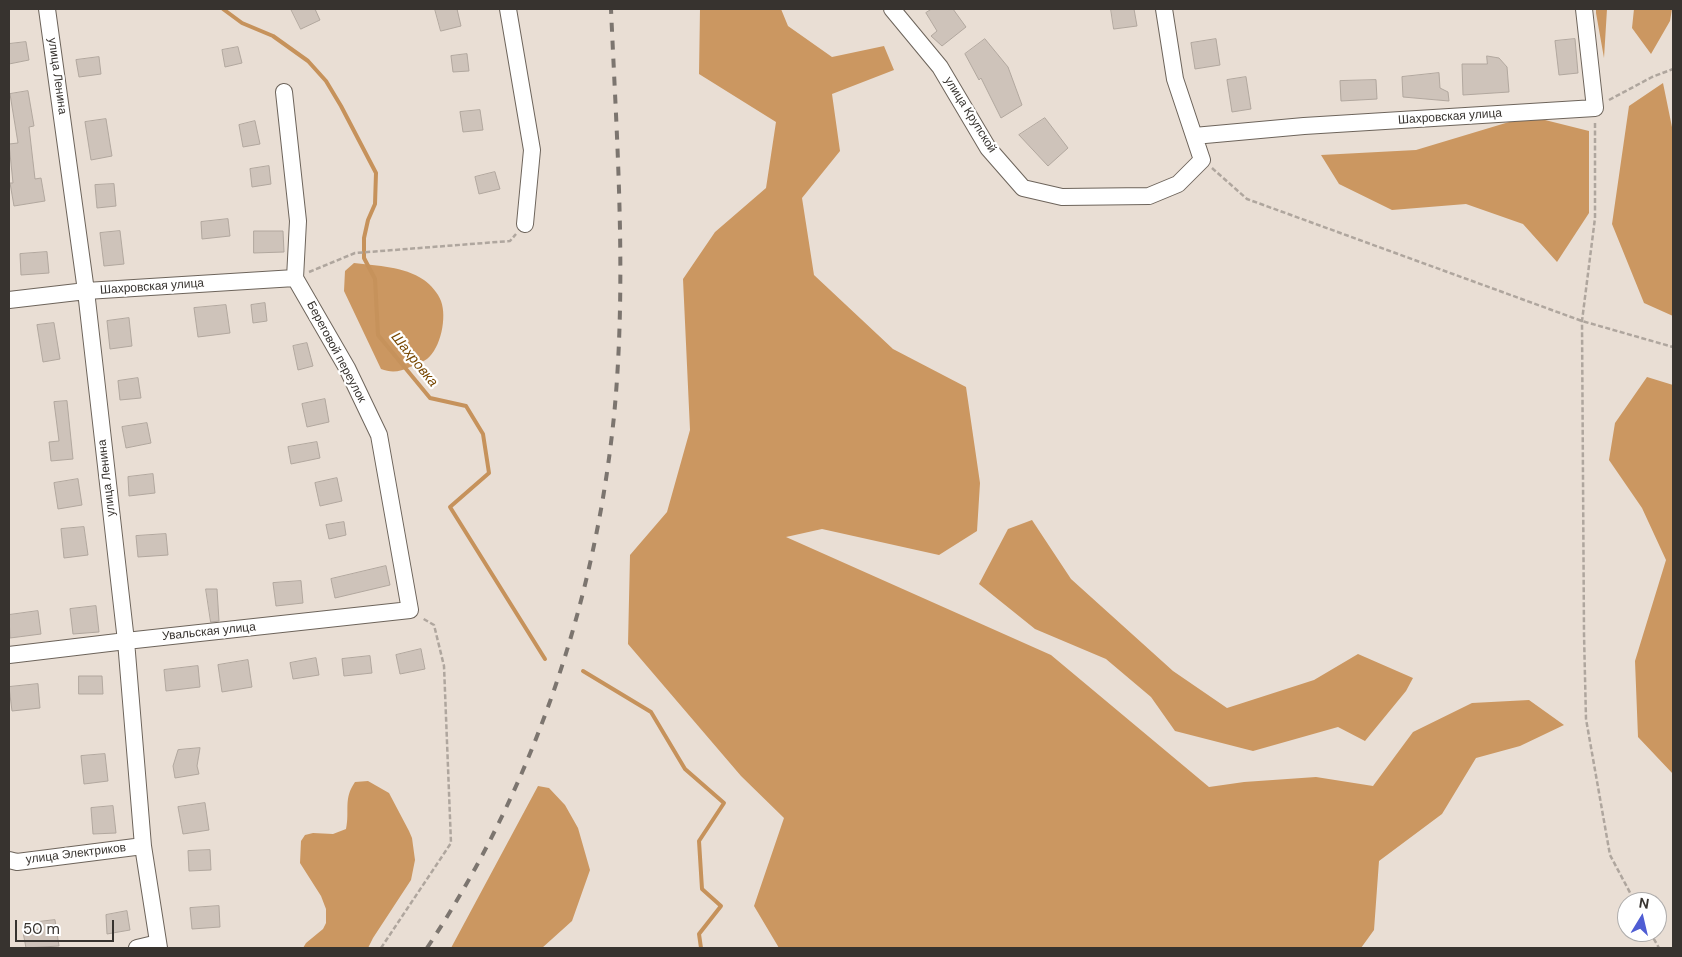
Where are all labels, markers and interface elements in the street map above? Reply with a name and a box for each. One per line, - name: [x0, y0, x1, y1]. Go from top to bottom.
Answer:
- street label: улица Ленина: [44, 37, 70, 115]
- street label: улица Крупской: [941, 74, 999, 156]
- street label: Шахровская улица: [1398, 106, 1502, 128]
- street label: Шахровская улица: [100, 276, 204, 298]
- street label: Береговой переулок: [303, 299, 369, 405]
- water label: Шахровка: [387, 329, 441, 391]
- street label: улица Ленина: [95, 439, 119, 517]
- street label: Увальская улица: [162, 620, 256, 644]
- street label: улица Электриков: [25, 841, 127, 867]
- north arrow: [1617, 892, 1667, 942]
- text: N: [1638, 893, 1651, 913]
- scale bar: [18, 910, 116, 942]
- text: 50 m: [23, 919, 60, 939]

